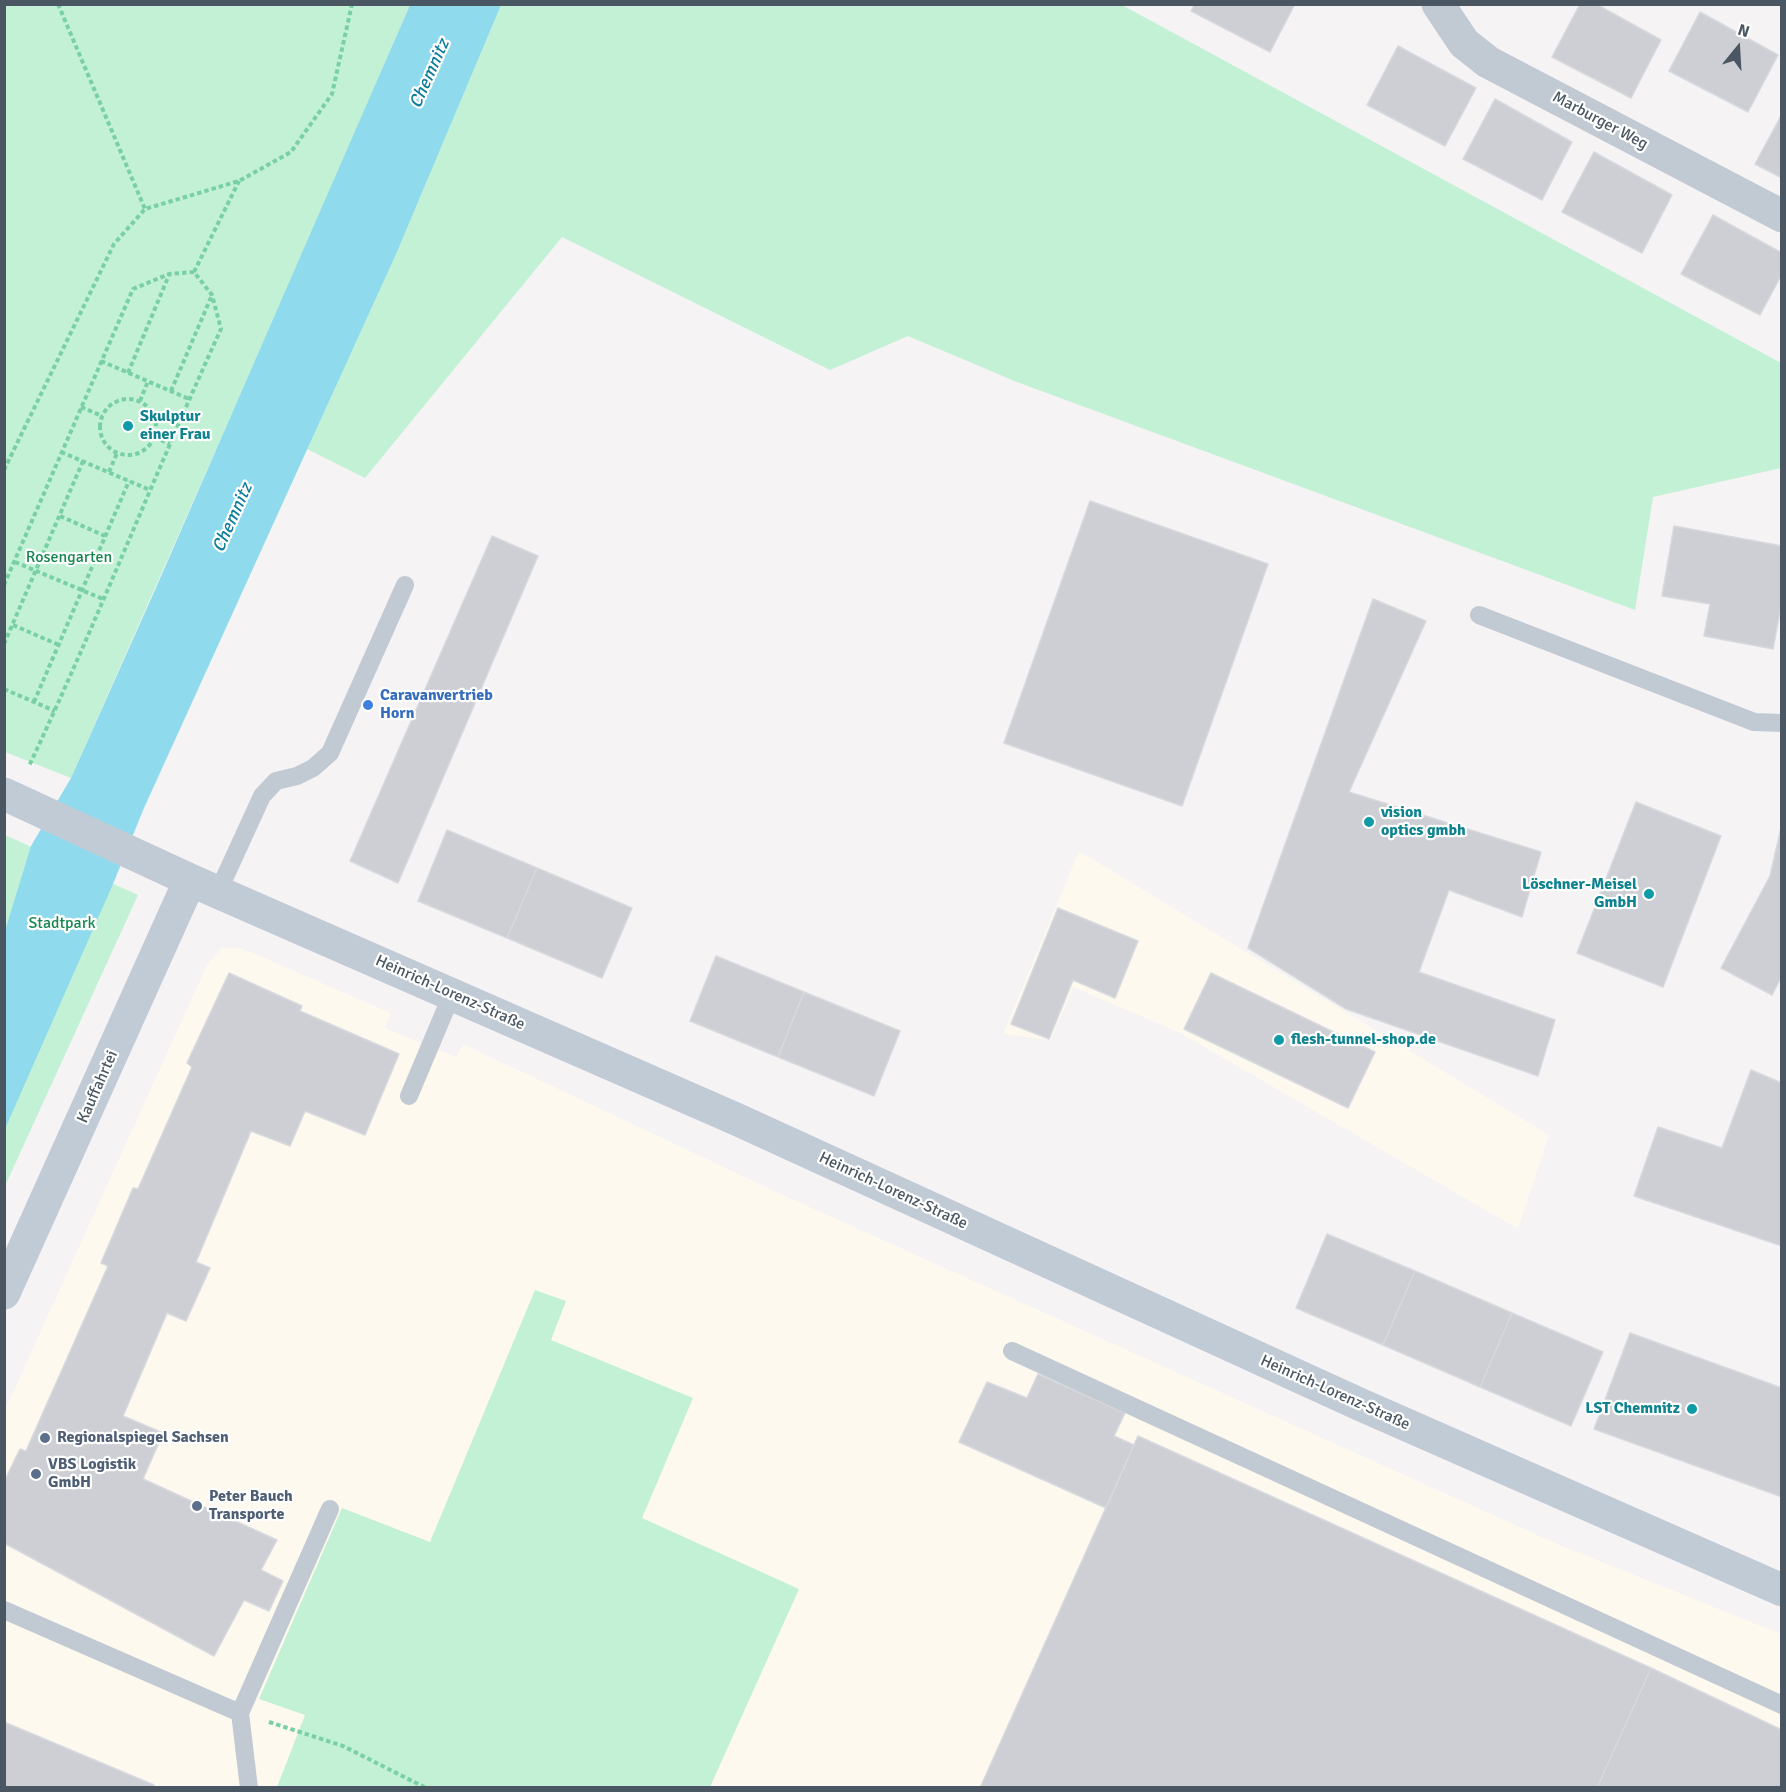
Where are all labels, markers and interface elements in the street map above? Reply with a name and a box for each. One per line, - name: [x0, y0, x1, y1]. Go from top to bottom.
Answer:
- north arrow: [1708, 18, 1768, 78]
- text: N: [1735, 20, 1752, 42]
- water label: Chemnitz: [405, 36, 455, 112]
- street label: Marburger Weg: [1549, 88, 1651, 154]
- place label: Skulptur einer Frau: [140, 407, 211, 445]
- marker: Skulptur einer Frau: [121, 419, 135, 433]
- water label: Chemnitz: [208, 480, 258, 556]
- park label: Rosengarten: [26, 548, 112, 568]
- place label: Caravanvertrieb Horn: [380, 686, 493, 724]
- marker: Caravanvertrieb Horn: [361, 698, 375, 712]
- place label: vision optics gmbh: [1381, 803, 1466, 841]
- marker: vision optics gmbh: [1362, 815, 1376, 829]
- place label: Löschner-Meisel GmbH: [1522, 875, 1637, 913]
- marker: Löschner-Meisel GmbH: [1642, 887, 1656, 901]
- park label: Stadtpark: [28, 914, 96, 934]
- street label: Heinrich-Lorenz-Straße: [372, 951, 528, 1035]
- place label: flesh-tunnel-shop.de: [1291, 1030, 1436, 1050]
- marker: flesh-tunnel-shop.de: [1272, 1033, 1286, 1047]
- street label: Kauffahrtei: [73, 1048, 123, 1126]
- street label: Heinrich-Lorenz-Straße: [816, 1148, 970, 1234]
- street label: Heinrich-Lorenz-Straße: [1257, 1351, 1413, 1435]
- place label: LST Chemnitz: [1585, 1399, 1680, 1419]
- marker: LST Chemnitz: [1685, 1402, 1699, 1416]
- place label: Regionalspiegel Sachsen: [57, 1428, 229, 1448]
- marker: Regionalspiegel Sachsen: [38, 1431, 52, 1445]
- place label: VBS Logistik GmbH: [48, 1455, 136, 1493]
- marker: VBS Logistik GmbH: [29, 1467, 43, 1481]
- place label: Peter Bauch Transporte: [209, 1487, 293, 1525]
- marker: Peter Bauch Transporte: [190, 1499, 204, 1513]

